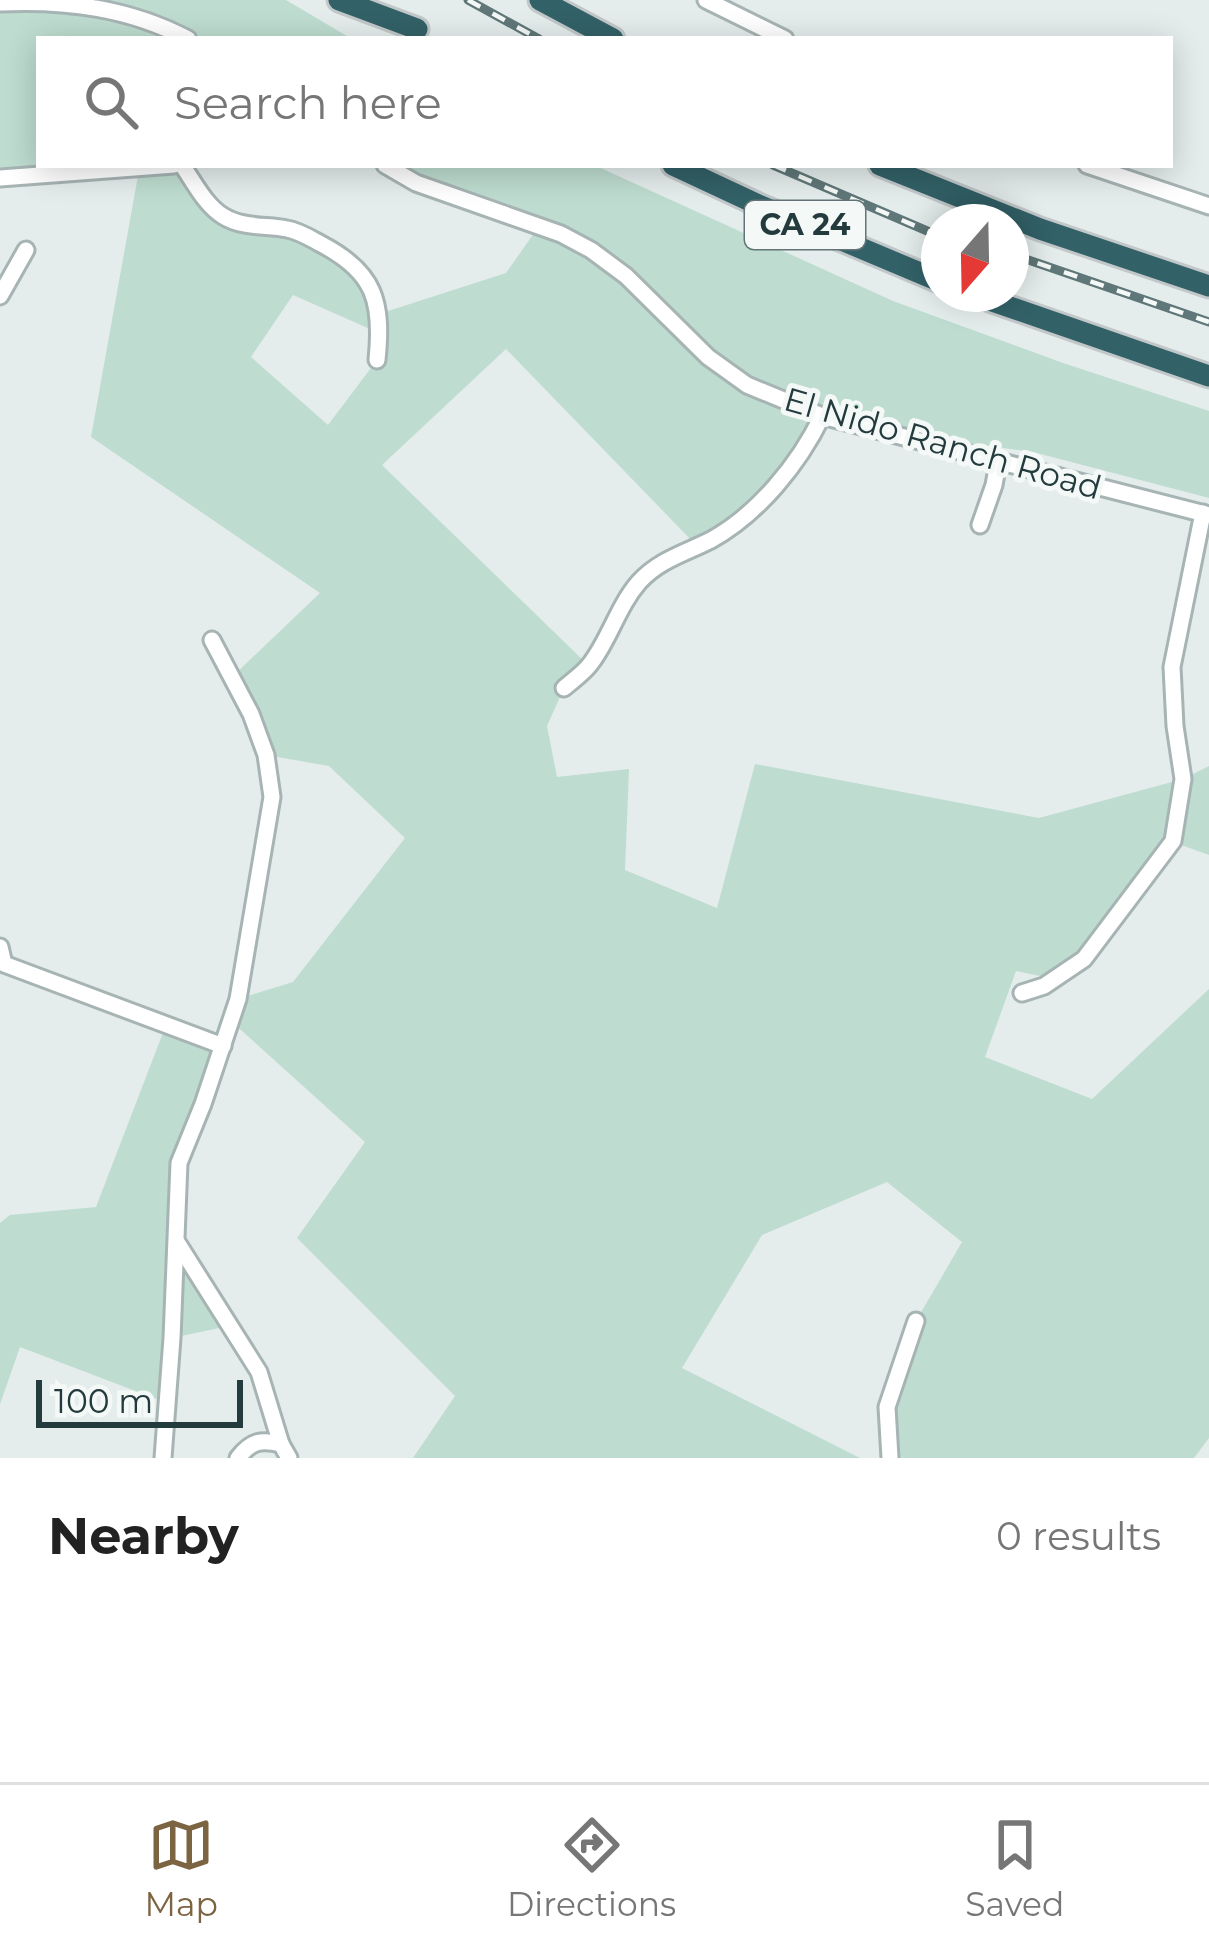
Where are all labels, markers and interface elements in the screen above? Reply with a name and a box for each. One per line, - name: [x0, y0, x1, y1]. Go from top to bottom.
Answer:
- search box: [36, 36, 1173, 168]
- icon: search: [78, 69, 144, 135]
- text: Search here: [174, 75, 442, 130]
- road number: CA 24: [745, 201, 865, 249]
- north arrow: [921, 204, 1029, 312]
- street label: El Nido Ranch Road: [780, 379, 1106, 507]
- scale bar: [36, 1374, 243, 1427]
- text: 100 m: [54, 1381, 153, 1421]
- text: Nearby: [48, 1505, 239, 1567]
- text: 0 results: [996, 1512, 1161, 1560]
- tab: Map: [145, 1812, 218, 1924]
- tab: Directions: [507, 1812, 676, 1924]
- tab: Saved: [965, 1812, 1064, 1924]

